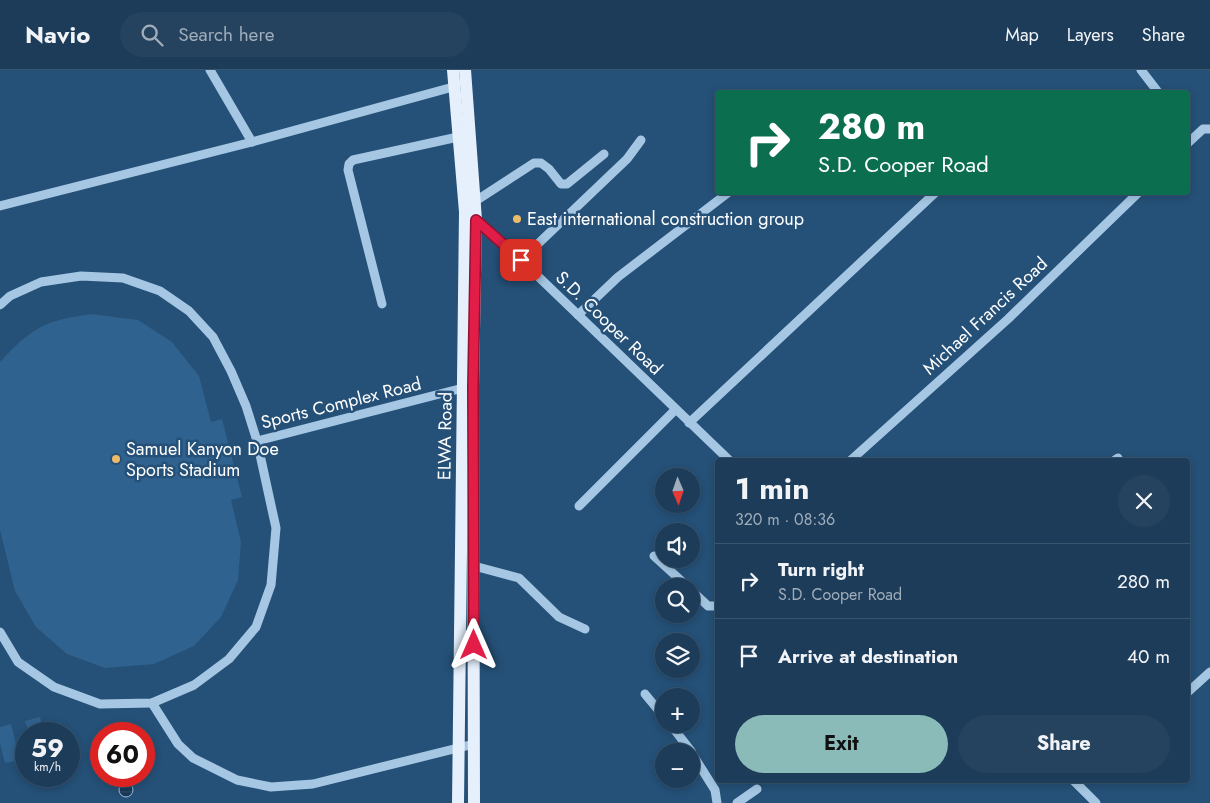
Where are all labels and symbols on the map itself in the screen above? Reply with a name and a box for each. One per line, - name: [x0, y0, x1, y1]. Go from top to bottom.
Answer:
- place label: East international construction group: [527, 206, 804, 232]
- marker: East international construction group: [511, 213, 523, 225]
- pin: [500, 239, 542, 281]
- street label: Michael Francis Road: [917, 251, 1053, 381]
- street label: S.D. Cooper Road: [550, 265, 668, 381]
- street label: Sports Complex Road: [258, 370, 424, 436]
- street label: ELWA Road: [431, 392, 459, 480]
- place label: Samuel Kanyon Doe Sports Stadium: [126, 436, 279, 483]
- marker: Samuel Kanyon Doe Sports Stadium: [110, 453, 122, 465]
- north arrow: [655, 468, 700, 512]
- position arrow: [447, 618, 499, 670]
- speed limit sign: 60: [90, 722, 155, 787]

